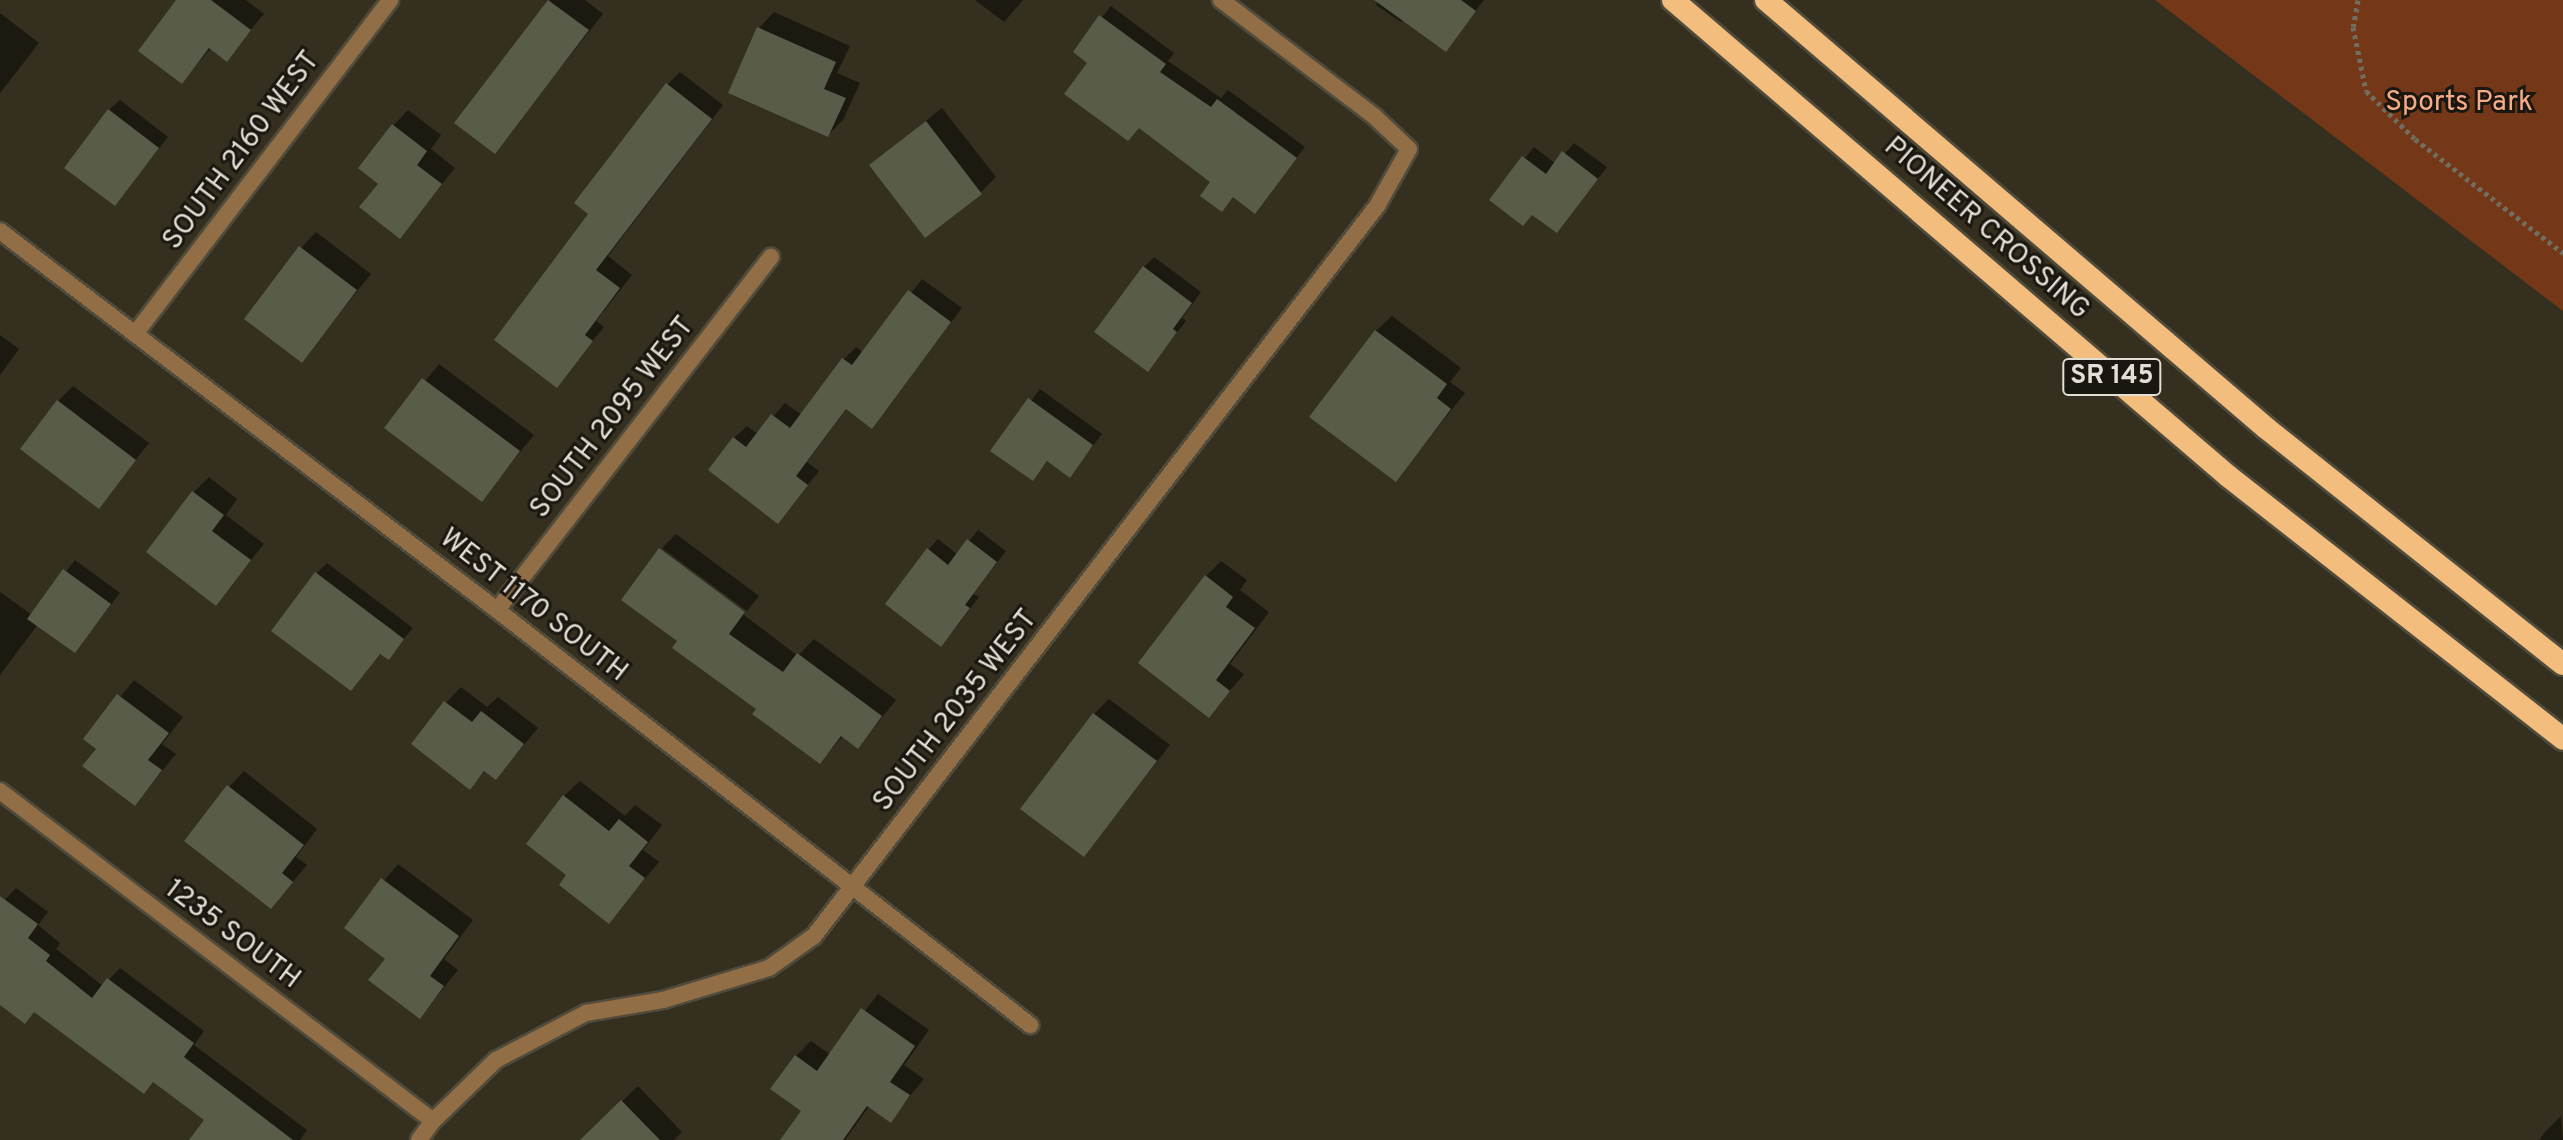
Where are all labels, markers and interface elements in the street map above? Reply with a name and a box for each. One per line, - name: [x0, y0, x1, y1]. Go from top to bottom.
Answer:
- street label: SOUTH 2160 WEST: [156, 45, 328, 257]
- park label: Sports Park: [2385, 86, 2533, 120]
- street label: PIONEER CROSSING: [1876, 131, 2096, 327]
- street label: SOUTH 2095 WEST: [524, 310, 702, 526]
- road number: SR 145: [2062, 355, 2162, 399]
- street label: WEST 1170 SOUTH: [432, 522, 634, 690]
- street label: SOUTH 2035 WEST: [867, 603, 1045, 819]
- street label: 1235 SOUTH: [158, 873, 306, 997]

